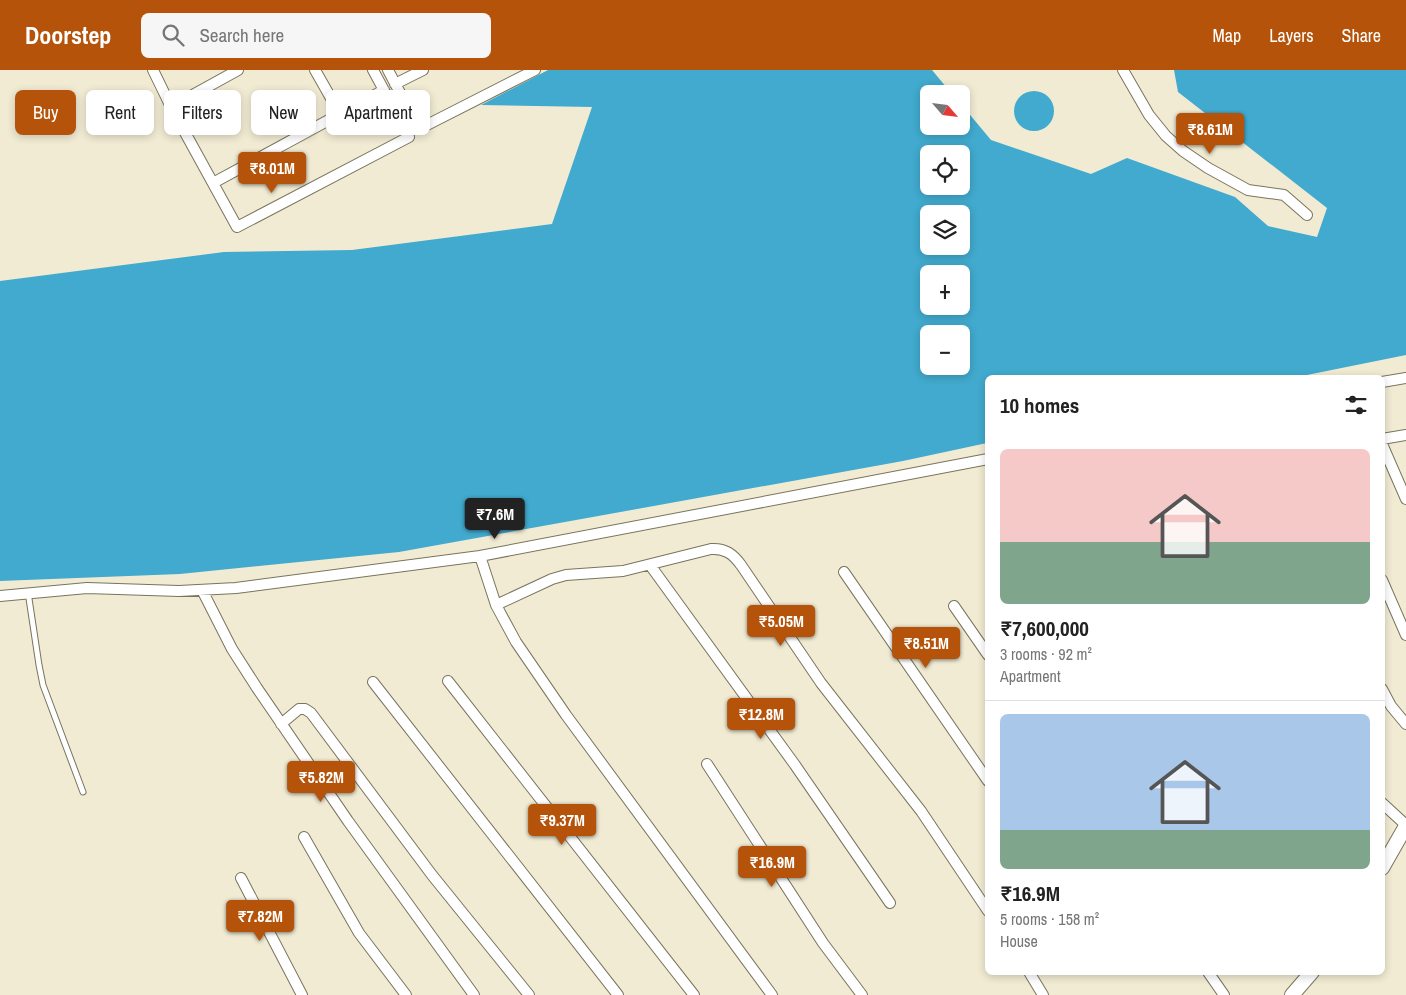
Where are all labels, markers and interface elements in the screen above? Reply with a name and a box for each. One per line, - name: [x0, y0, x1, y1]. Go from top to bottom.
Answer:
- search box: [141, 13, 491, 58]
- text: Doorstep: [25, 19, 111, 51]
- icon: search: [159, 21, 187, 49]
- text: Search here: [199, 22, 284, 48]
- text: Map: [1213, 23, 1241, 48]
- text: Layers: [1269, 23, 1314, 48]
- text: Share: [1342, 23, 1381, 48]
- north arrow: [920, 85, 970, 135]
- map controls: [920, 85, 970, 375]
- chip: Buy: [15, 90, 76, 135]
- chip: Rent: [86, 90, 154, 135]
- chip: Filters: [164, 90, 241, 135]
- chip: New: [251, 90, 316, 135]
- chip: Apartment: [326, 90, 430, 135]
- pin: ₹8.61M: [1169, 112, 1251, 155]
- text: ₹8.61M: [1187, 118, 1233, 140]
- button: locate: [920, 145, 970, 195]
- pin: ₹8.01M: [231, 152, 313, 194]
- text: ₹8.01M: [249, 157, 295, 179]
- button: layers: [920, 205, 970, 255]
- button: +: [920, 265, 970, 315]
- button: −: [920, 325, 970, 375]
- text: 10 homes: [1000, 391, 1079, 420]
- icon: filters: [1342, 391, 1370, 419]
- icon: home: [1140, 481, 1230, 571]
- pin: ₹7.6M: [460, 498, 530, 540]
- text: ₹7.6M: [476, 503, 514, 525]
- pin: ₹5.05M: [740, 604, 822, 647]
- text: ₹5.05M: [758, 610, 804, 632]
- text: ₹7,600,000: [1000, 614, 1089, 643]
- pin: ₹8.51M: [885, 626, 967, 669]
- text: ₹8.51M: [903, 632, 949, 654]
- text: 3 rooms · 92 m²: [1000, 643, 1092, 665]
- text: Apartment: [1000, 665, 1061, 687]
- pin: ₹12.8M: [720, 698, 802, 740]
- text: ₹12.8M: [738, 703, 784, 725]
- icon: home: [1140, 747, 1230, 837]
- pin: ₹5.82M: [280, 760, 362, 803]
- text: ₹5.82M: [298, 766, 344, 788]
- pin: ₹9.37M: [521, 804, 603, 846]
- text: ₹9.37M: [539, 809, 585, 831]
- pin: ₹16.9M: [731, 846, 813, 888]
- text: ₹16.9M: [749, 851, 795, 873]
- text: ₹16.9M: [1000, 879, 1060, 908]
- pin: ₹7.82M: [219, 900, 301, 942]
- text: ₹7.82M: [237, 905, 283, 927]
- text: 5 rooms · 158 m²: [1000, 908, 1099, 930]
- text: House: [1000, 930, 1038, 952]

